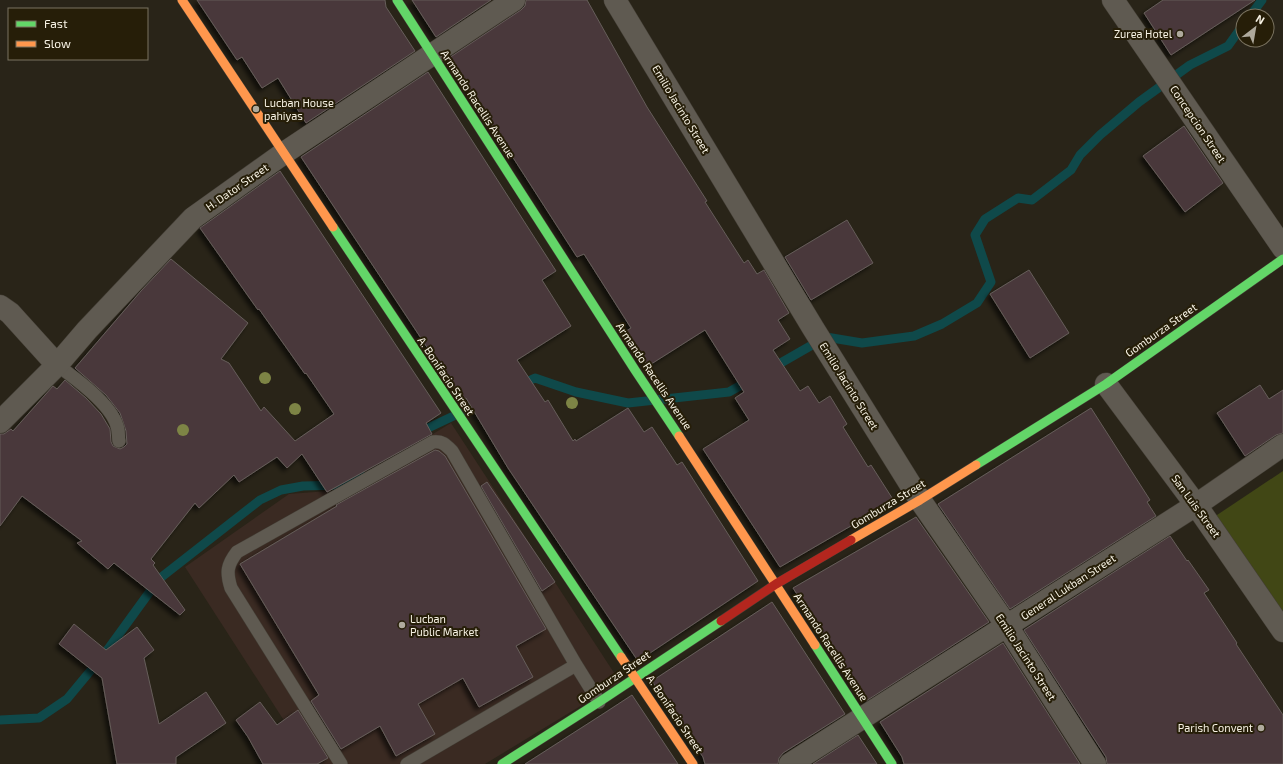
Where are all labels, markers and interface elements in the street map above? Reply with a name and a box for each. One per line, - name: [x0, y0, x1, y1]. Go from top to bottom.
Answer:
- legend: [8, 8, 148, 60]
- north arrow: [1235, 8, 1275, 48]
- text: N: [1254, 11, 1267, 27]
- text: Fast: [44, 16, 68, 30]
- place label: Zurea Hotel: [1114, 27, 1173, 40]
- marker: Zurea Hotel: [1175, 29, 1185, 39]
- text: Slow: [44, 36, 71, 50]
- street label: Armando Racellis Avenue: [439, 47, 518, 160]
- street label: Emilio Jacinto Street: [650, 62, 713, 155]
- street label: Concepcion Street: [1168, 83, 1229, 165]
- place label: Lucban House pahiyas: [264, 96, 334, 122]
- marker: Lucban House pahiyas: [251, 104, 261, 114]
- street label: H. Dator Street: [203, 160, 270, 213]
- street label: Gomburza Street: [1122, 300, 1199, 359]
- street label: Armando Racellis Avenue: [614, 320, 695, 432]
- street label: A. Bonifacio Street: [415, 334, 477, 417]
- street label: Emilio Jacinto Street: [817, 340, 882, 432]
- street label: San Luis Street: [1169, 472, 1224, 540]
- street label: Gomburza Street: [848, 476, 927, 531]
- street label: General Lukban Street: [1018, 551, 1118, 622]
- street label: Armando Racellis Avenue: [792, 590, 871, 703]
- street label: Emilio Jacinto Street: [994, 611, 1059, 703]
- place label: Lucban Public Market: [410, 612, 479, 638]
- marker: Lucban Public Market: [397, 620, 407, 630]
- street label: Gomburza Street: [575, 648, 652, 706]
- street label: A. Bonifacio Street: [644, 672, 706, 755]
- place label: Parish Convent: [1178, 721, 1253, 734]
- marker: Parish Convent: [1256, 723, 1266, 733]

